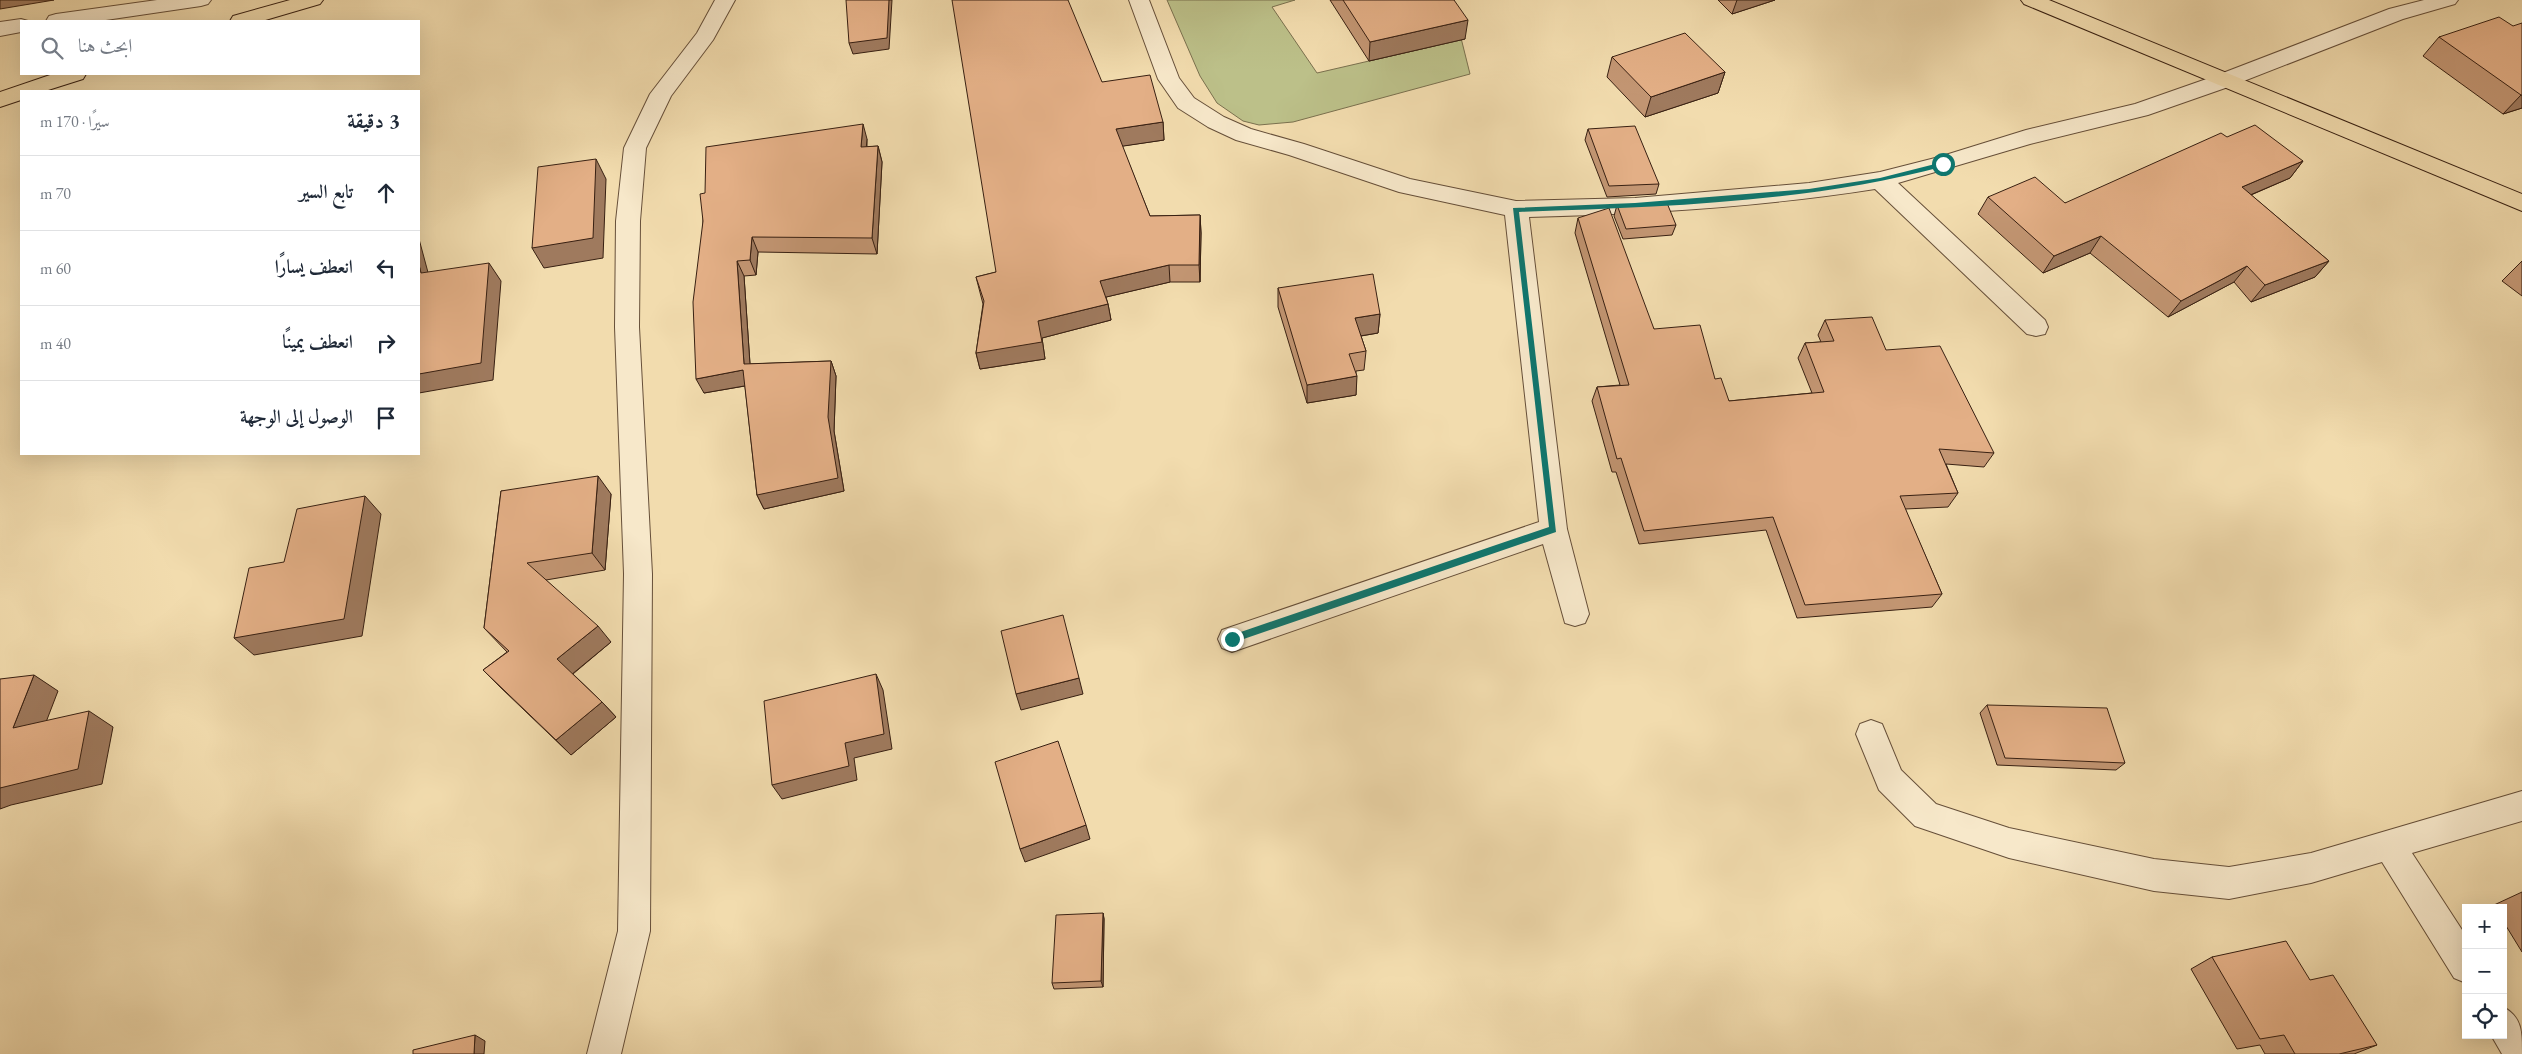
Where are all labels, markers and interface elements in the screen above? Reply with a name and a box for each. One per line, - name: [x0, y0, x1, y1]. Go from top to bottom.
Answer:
- search box: [20, 20, 420, 75]
- text: ابحث هنا: [78, 33, 132, 58]
- icon: search: [38, 34, 66, 62]
- text: 3 دقيقة: [347, 107, 400, 134]
- text: سيرًا · 170 m: [40, 111, 110, 132]
- route start: [1932, 153, 1955, 176]
- text: تابع السير: [299, 179, 353, 204]
- icon: ahead: [372, 179, 400, 207]
- text: 70 m: [40, 183, 71, 204]
- text: انعطف يسارًا: [275, 254, 353, 279]
- icon: left: [372, 254, 400, 282]
- text: 60 m: [40, 258, 71, 279]
- text: انعطف يمينًا: [282, 329, 353, 354]
- icon: right: [372, 329, 400, 357]
- text: 40 m: [40, 333, 71, 354]
- text: الوصول إلى الوجهة: [240, 404, 353, 429]
- icon: arrive: [372, 404, 400, 432]
- route end: [1221, 628, 1244, 651]
- map controls: [2462, 904, 2507, 1039]
- button: +: [2462, 904, 2507, 949]
- button: −: [2462, 949, 2507, 994]
- button: locate: [2462, 994, 2507, 1039]

